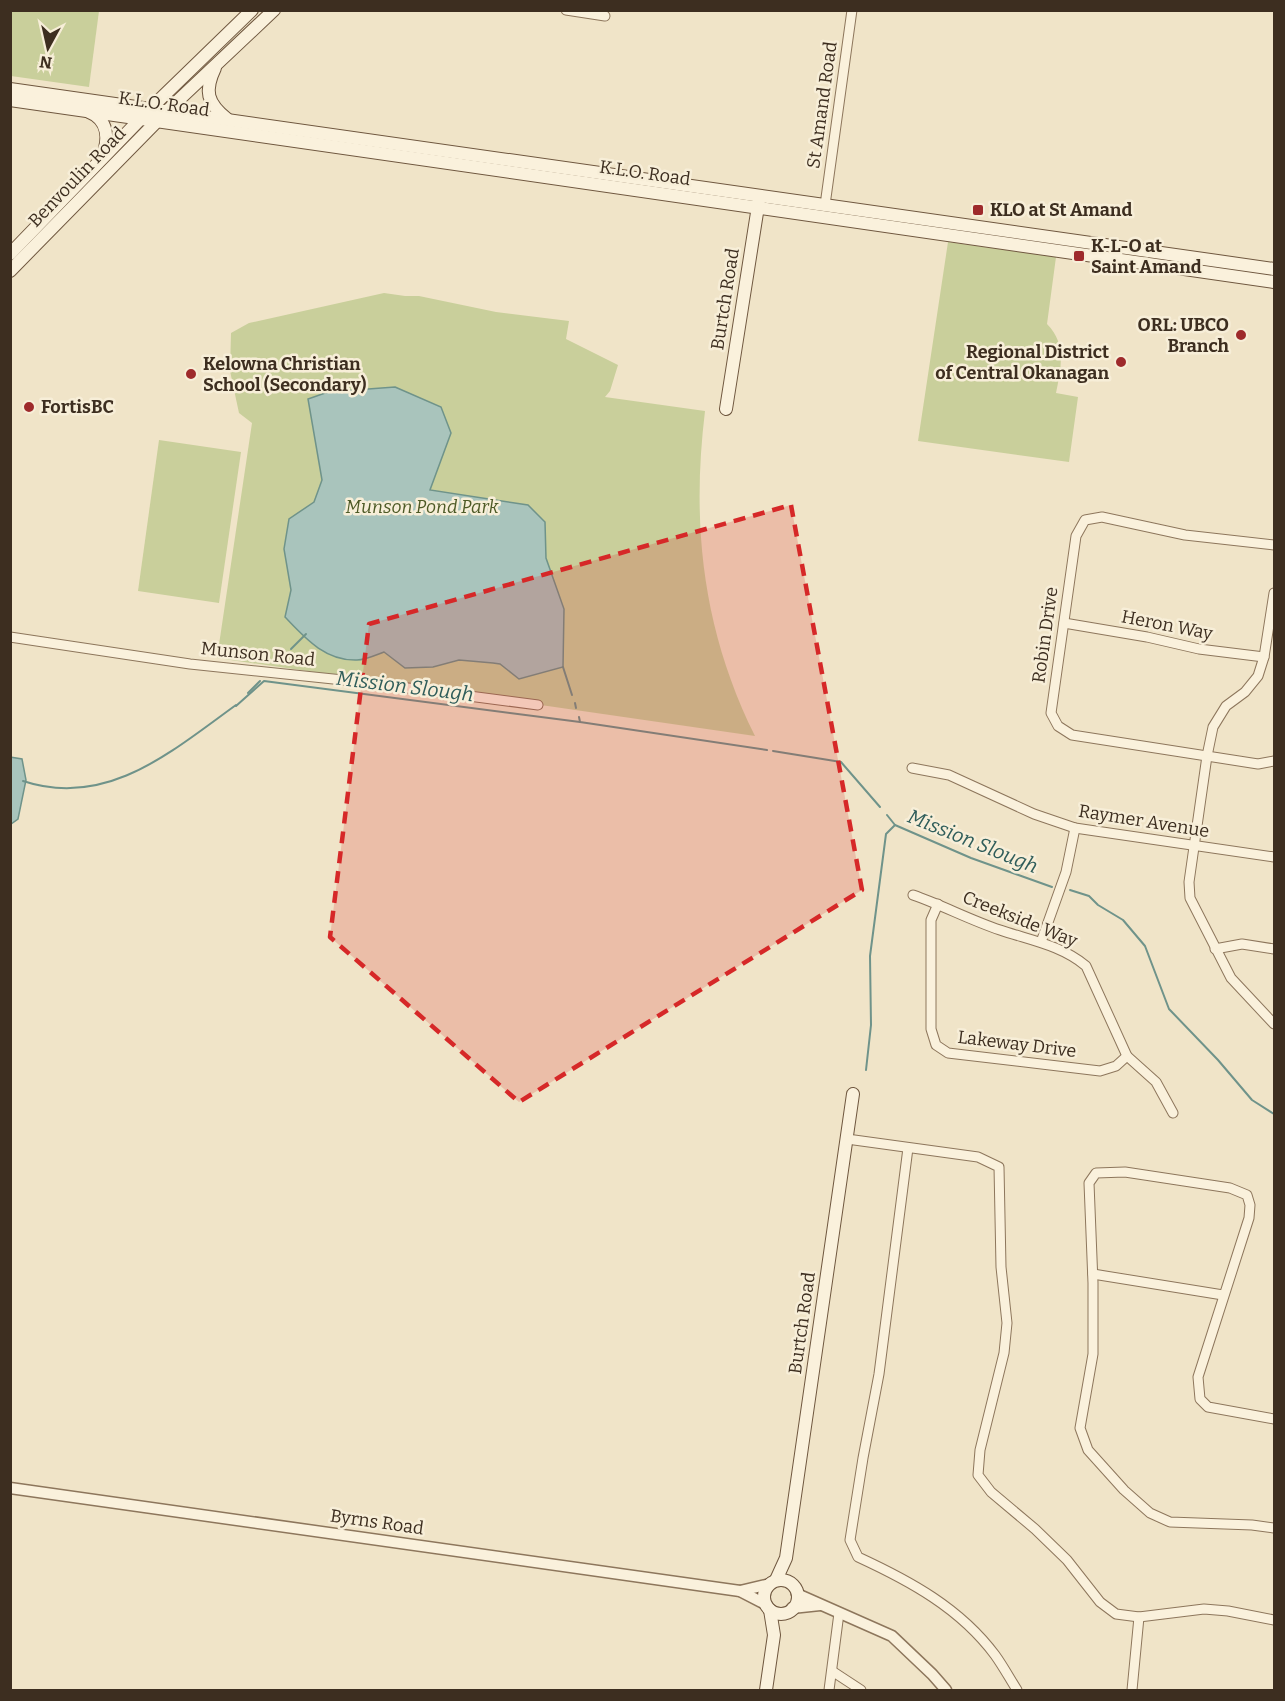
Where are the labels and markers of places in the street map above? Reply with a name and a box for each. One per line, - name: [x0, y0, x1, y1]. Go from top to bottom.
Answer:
- place label: KLO at St Amand: [990, 199, 1132, 221]
- marker: KLO at St Amand: [971, 203, 985, 217]
- place label: K-L-O at Saint Amand: [1091, 235, 1202, 278]
- marker: K-L-O at Saint Amand: [1072, 249, 1086, 263]
- place label: ORL: UBCO Branch: [1138, 314, 1230, 357]
- marker: ORL: UBCO Branch: [1234, 328, 1248, 342]
- place label: Regional District of Central Okanagan: [935, 341, 1109, 384]
- place label: Kelowna Christian School (Secondary): [203, 353, 367, 396]
- marker: Regional District of Central Okanagan: [1114, 355, 1128, 369]
- marker: Kelowna Christian School (Secondary): [184, 367, 198, 381]
- place label: FortisBC: [41, 396, 114, 418]
- marker: FortisBC: [22, 400, 36, 414]

